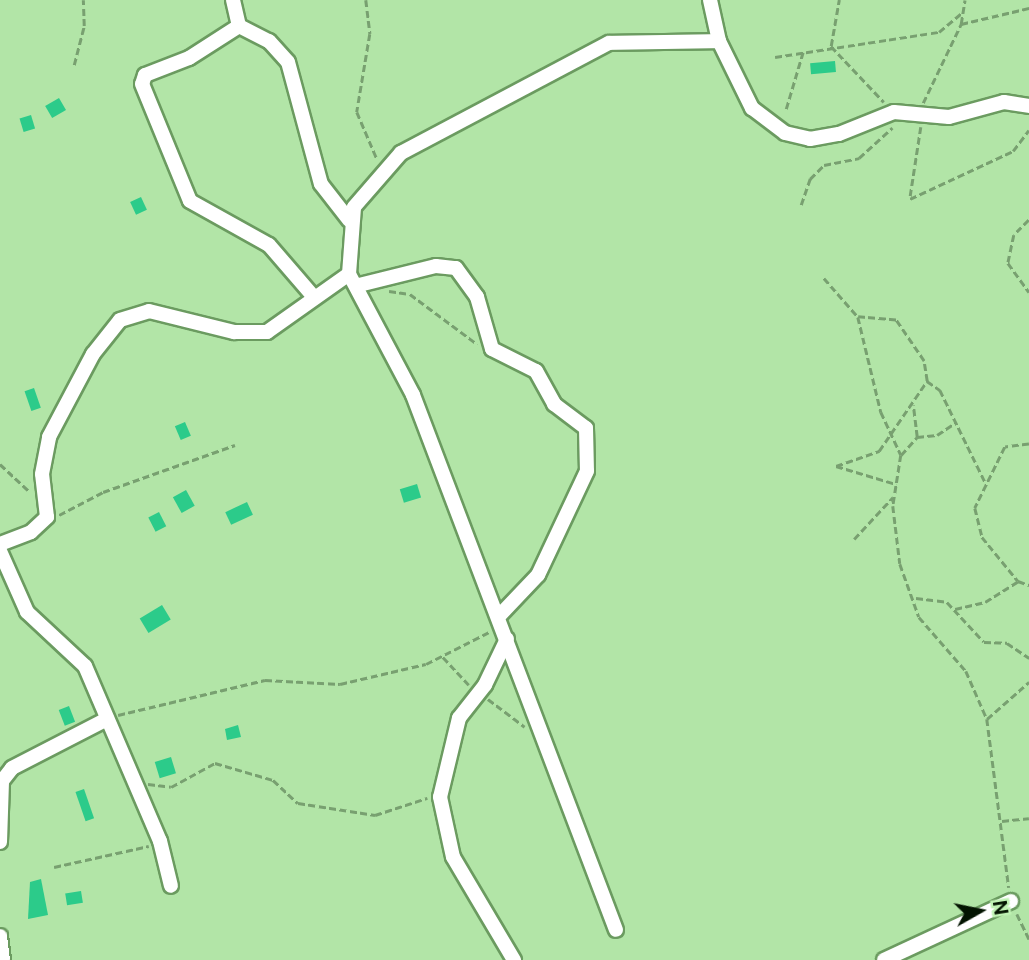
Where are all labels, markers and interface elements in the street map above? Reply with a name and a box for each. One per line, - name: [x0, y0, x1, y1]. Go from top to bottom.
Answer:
- north arrow: [945, 876, 1015, 946]
- text: N: [989, 899, 1013, 917]

